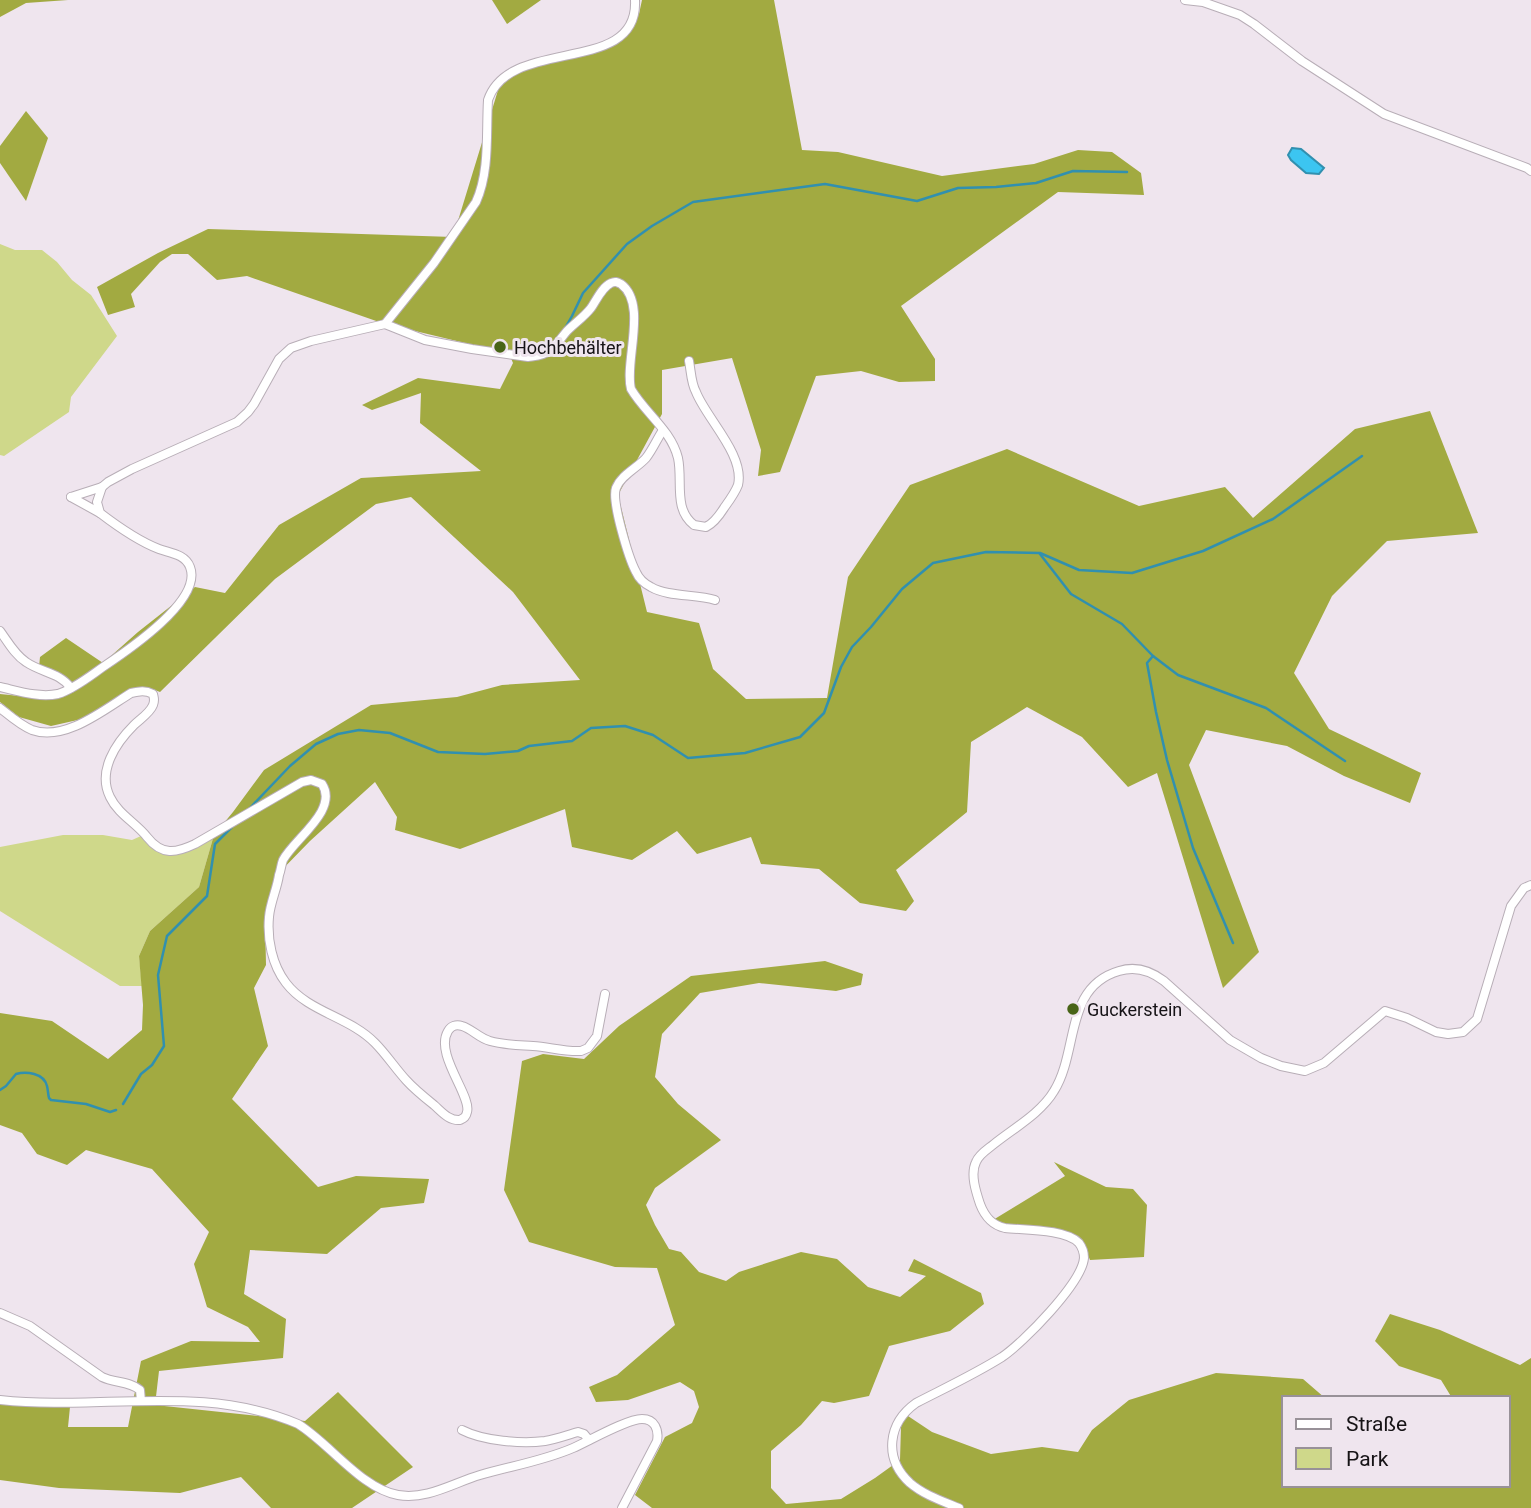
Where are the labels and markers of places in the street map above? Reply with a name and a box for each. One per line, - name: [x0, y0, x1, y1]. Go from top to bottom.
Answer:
- place label: Hochbehälter: [514, 337, 622, 358]
- marker: Hochbehälter: [492, 339, 508, 355]
- place label: Guckerstein: [1087, 999, 1182, 1020]
- marker: Guckerstein: [1065, 1001, 1081, 1017]

